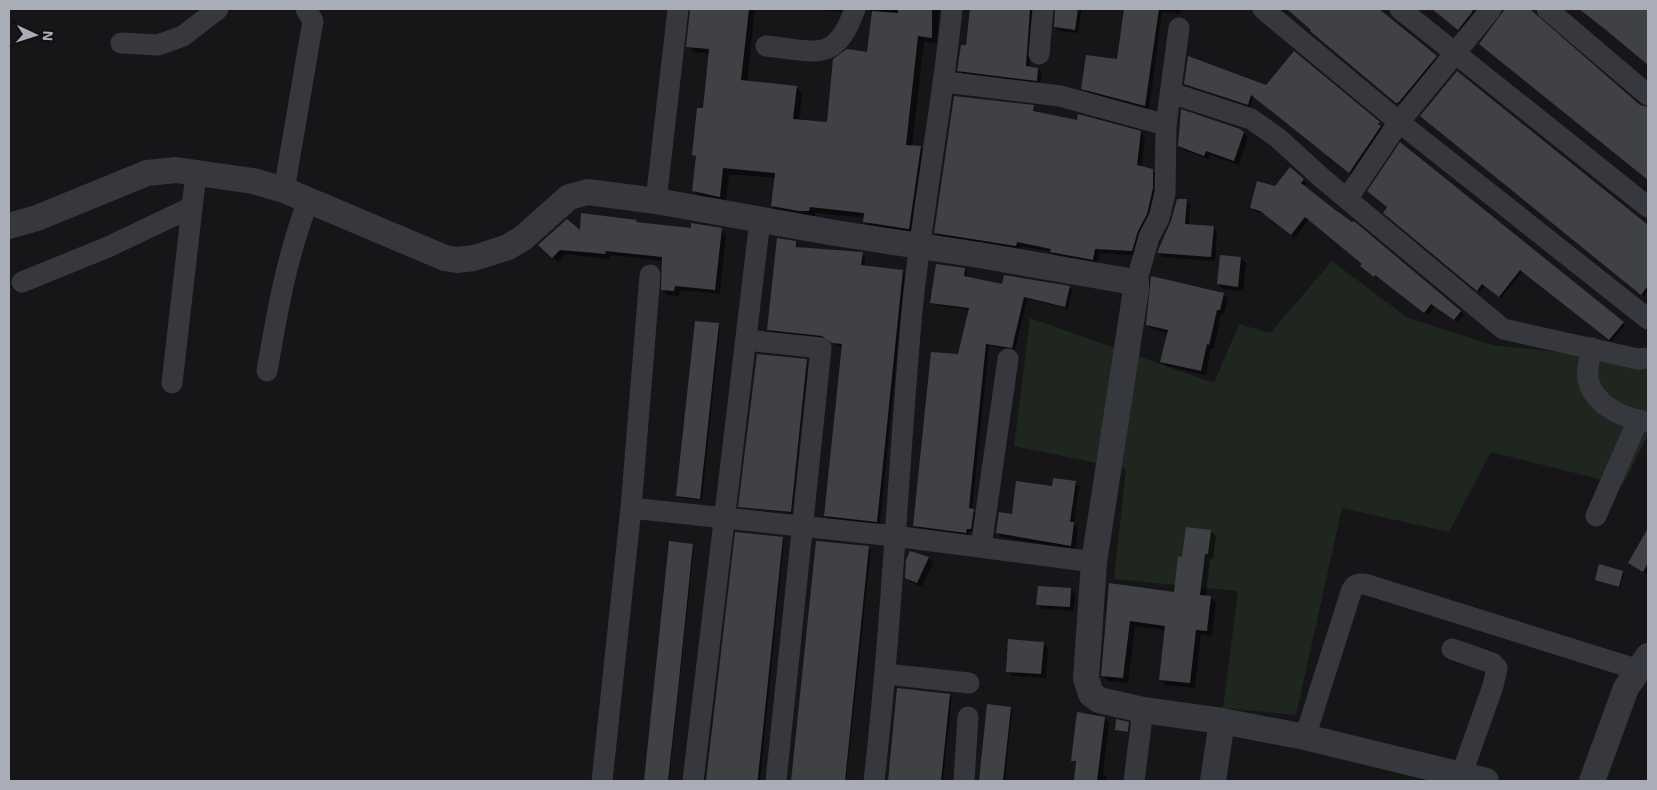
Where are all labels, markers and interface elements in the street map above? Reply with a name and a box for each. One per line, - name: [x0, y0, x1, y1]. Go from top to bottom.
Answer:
- north arrow: [10, 10, 60, 60]
- text: N: [40, 30, 57, 42]

